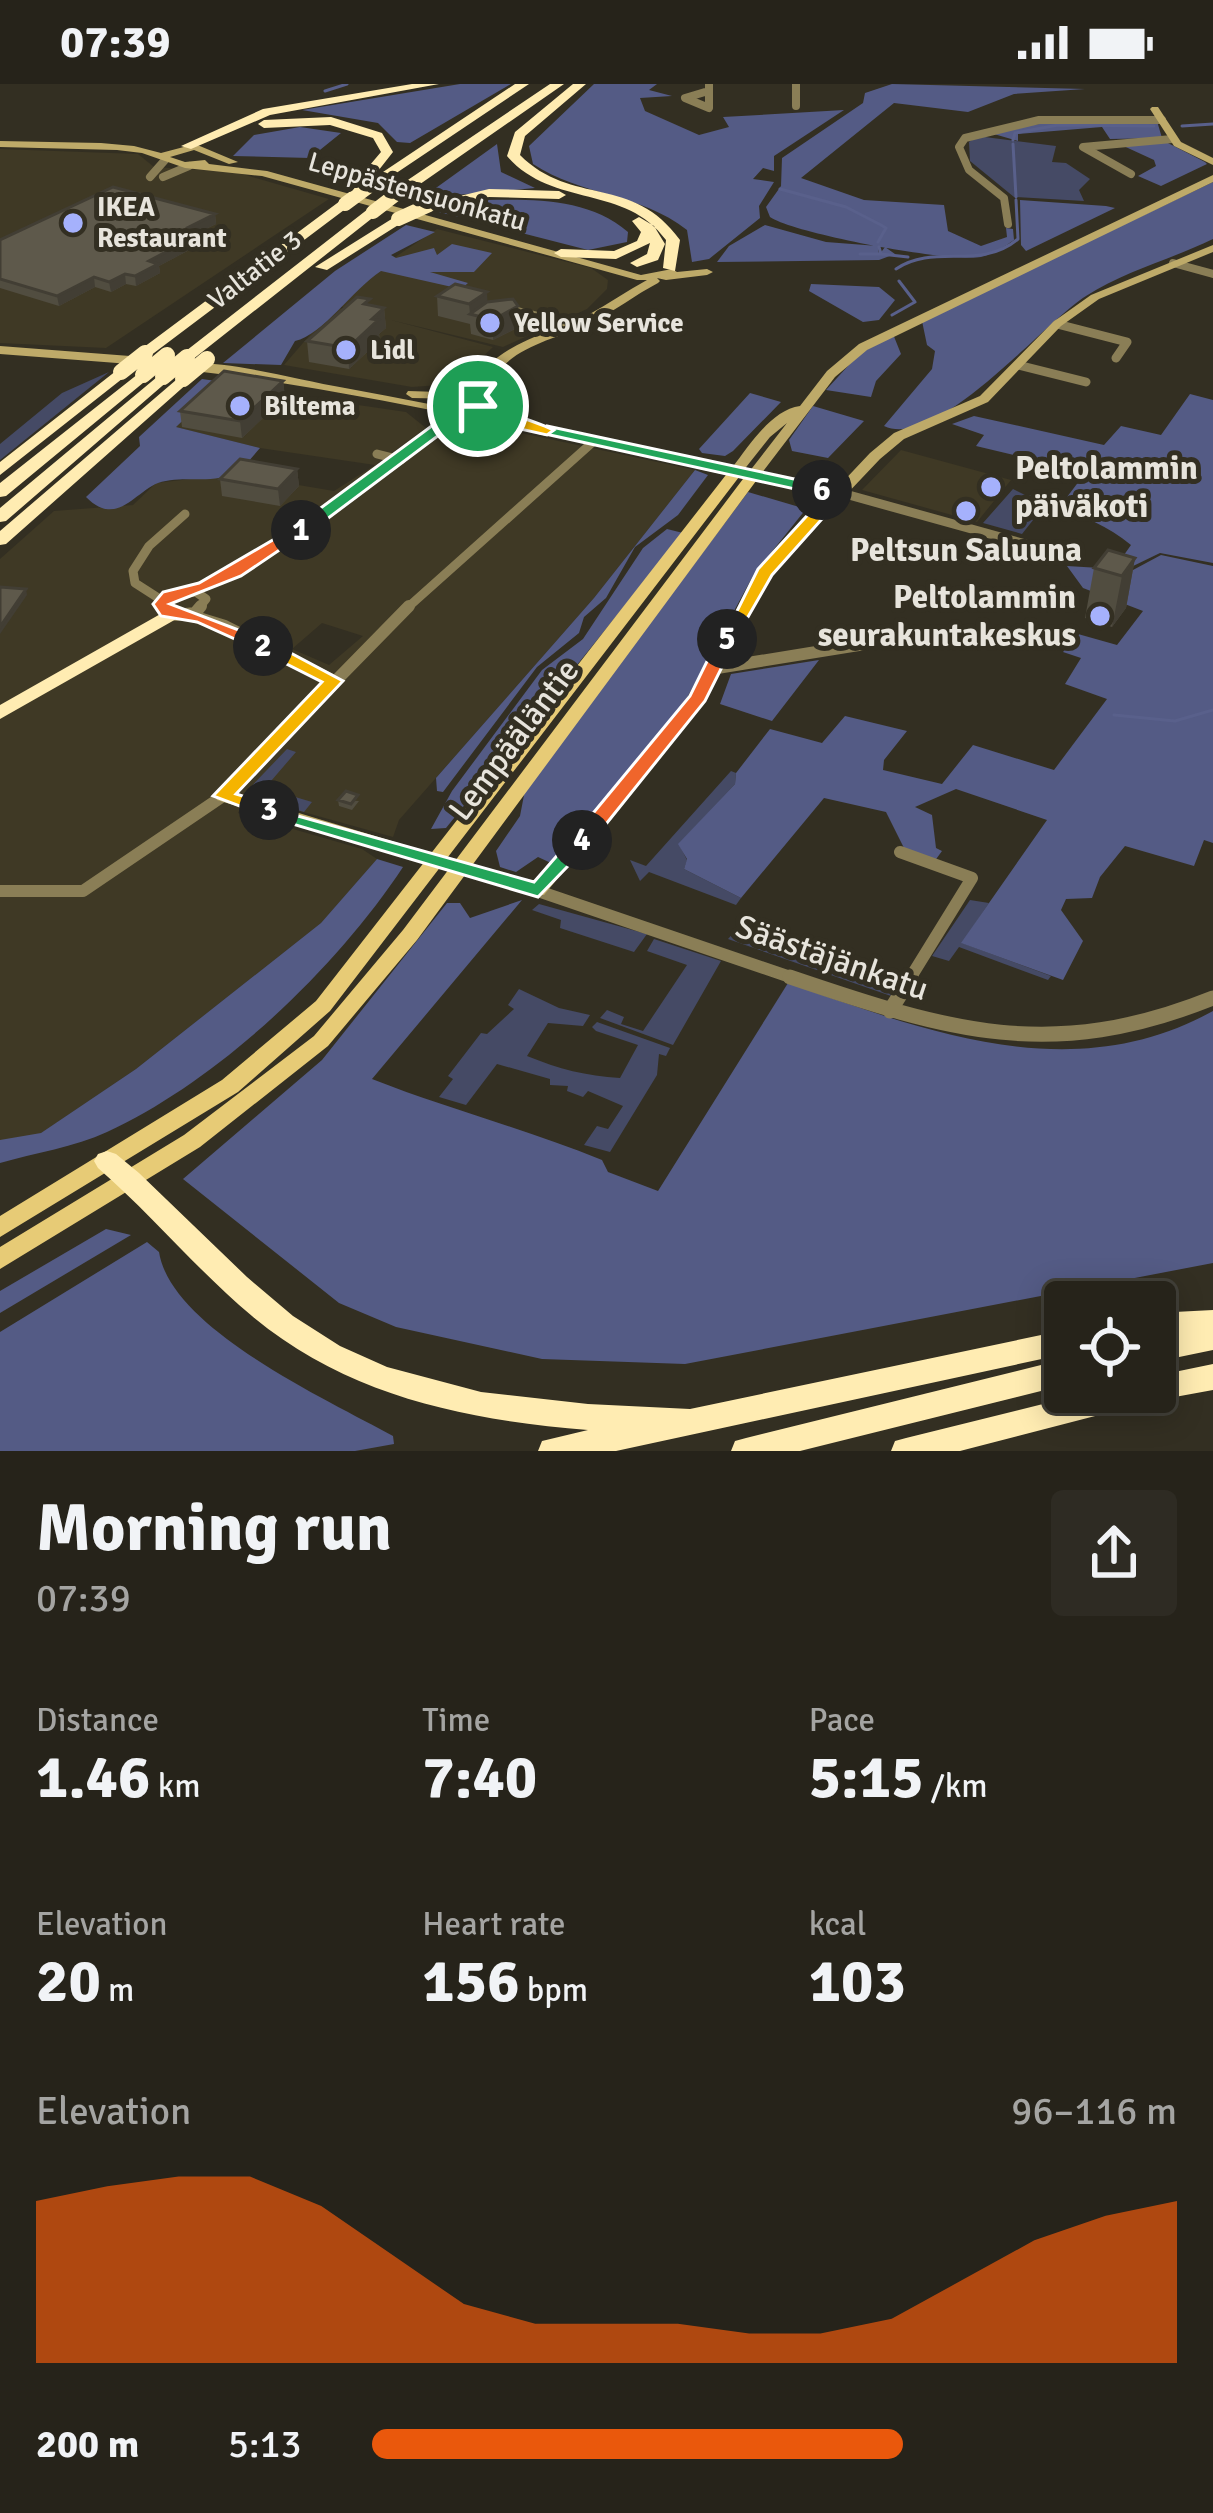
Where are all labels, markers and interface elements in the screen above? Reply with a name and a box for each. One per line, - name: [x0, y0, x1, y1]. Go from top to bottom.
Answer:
- text: 07:39: [60, 15, 170, 70]
- street label: Leppästensuonkatu: [304, 145, 530, 239]
- place label: IKEA Restaurant: [97, 191, 227, 255]
- marker: IKEA Restaurant: [60, 210, 86, 236]
- street label: Valtatie 3: [202, 223, 308, 317]
- place label: Yellow Service: [513, 307, 684, 340]
- marker: Yellow Service: [477, 310, 503, 336]
- place label: Lidl: [370, 334, 415, 367]
- marker: Lidl: [333, 337, 359, 363]
- pin: [427, 355, 529, 457]
- icon: arrive: [445, 373, 511, 439]
- place label: Biltema: [264, 390, 356, 423]
- marker: Biltema: [227, 393, 253, 419]
- place label: Peltolammin päiväkoti: [1015, 448, 1198, 527]
- pin: 6: [792, 460, 852, 520]
- text: 6: [813, 469, 831, 510]
- marker: Peltolammin päiväkoti: [978, 474, 1004, 500]
- marker: Peltsun Saluuna: [953, 498, 979, 524]
- pin: 1: [271, 500, 331, 560]
- text: 1: [292, 509, 310, 550]
- place label: Peltsun Saluuna: [850, 530, 1082, 571]
- place label: Peltolammin seurakuntakeskus: [818, 577, 1076, 656]
- marker: Peltolammin seurakuntakeskus: [1087, 603, 1113, 629]
- pin: 5: [697, 609, 757, 669]
- pin: 2: [233, 616, 293, 676]
- text: 5: [718, 618, 736, 659]
- text: 2: [254, 625, 272, 666]
- street label: Lempääläntie: [440, 651, 588, 829]
- pin: 3: [239, 780, 299, 840]
- text: 3: [260, 789, 278, 830]
- pin: 4: [552, 810, 612, 870]
- text: 4: [573, 819, 591, 860]
- street label: Säästäjänkatu: [730, 906, 934, 1010]
- map controls: [1044, 1281, 1176, 1413]
- button: locate: [1044, 1281, 1176, 1413]
- text: Morning run: [36, 1488, 392, 1569]
- button: share: [1051, 1490, 1177, 1616]
- text: 07:39: [36, 1574, 131, 1622]
- text: Distance: [36, 1700, 159, 1741]
- text: Time: [422, 1700, 490, 1741]
- text: Pace: [809, 1700, 875, 1741]
- text: 1.46: [36, 1741, 150, 1815]
- text: 7:40: [422, 1741, 537, 1815]
- text: 5:15: [809, 1741, 924, 1815]
- text: km: [150, 1766, 201, 1807]
- text: /km: [924, 1766, 988, 1807]
- text: Elevation: [36, 1904, 167, 1945]
- text: Heart rate: [422, 1904, 566, 1945]
- text: kcal: [809, 1904, 867, 1945]
- text: 20: [36, 1945, 101, 2019]
- text: 156: [422, 1945, 520, 2019]
- text: 103: [809, 1945, 906, 2019]
- text: m: [101, 1970, 134, 2011]
- text: bpm: [520, 1970, 588, 2011]
- text: Elevation: [36, 2087, 191, 2135]
- text: 96–116 m: [1011, 2087, 1177, 2135]
- text: 200 m: [36, 2420, 139, 2468]
- text: 5:13: [228, 2420, 302, 2468]

